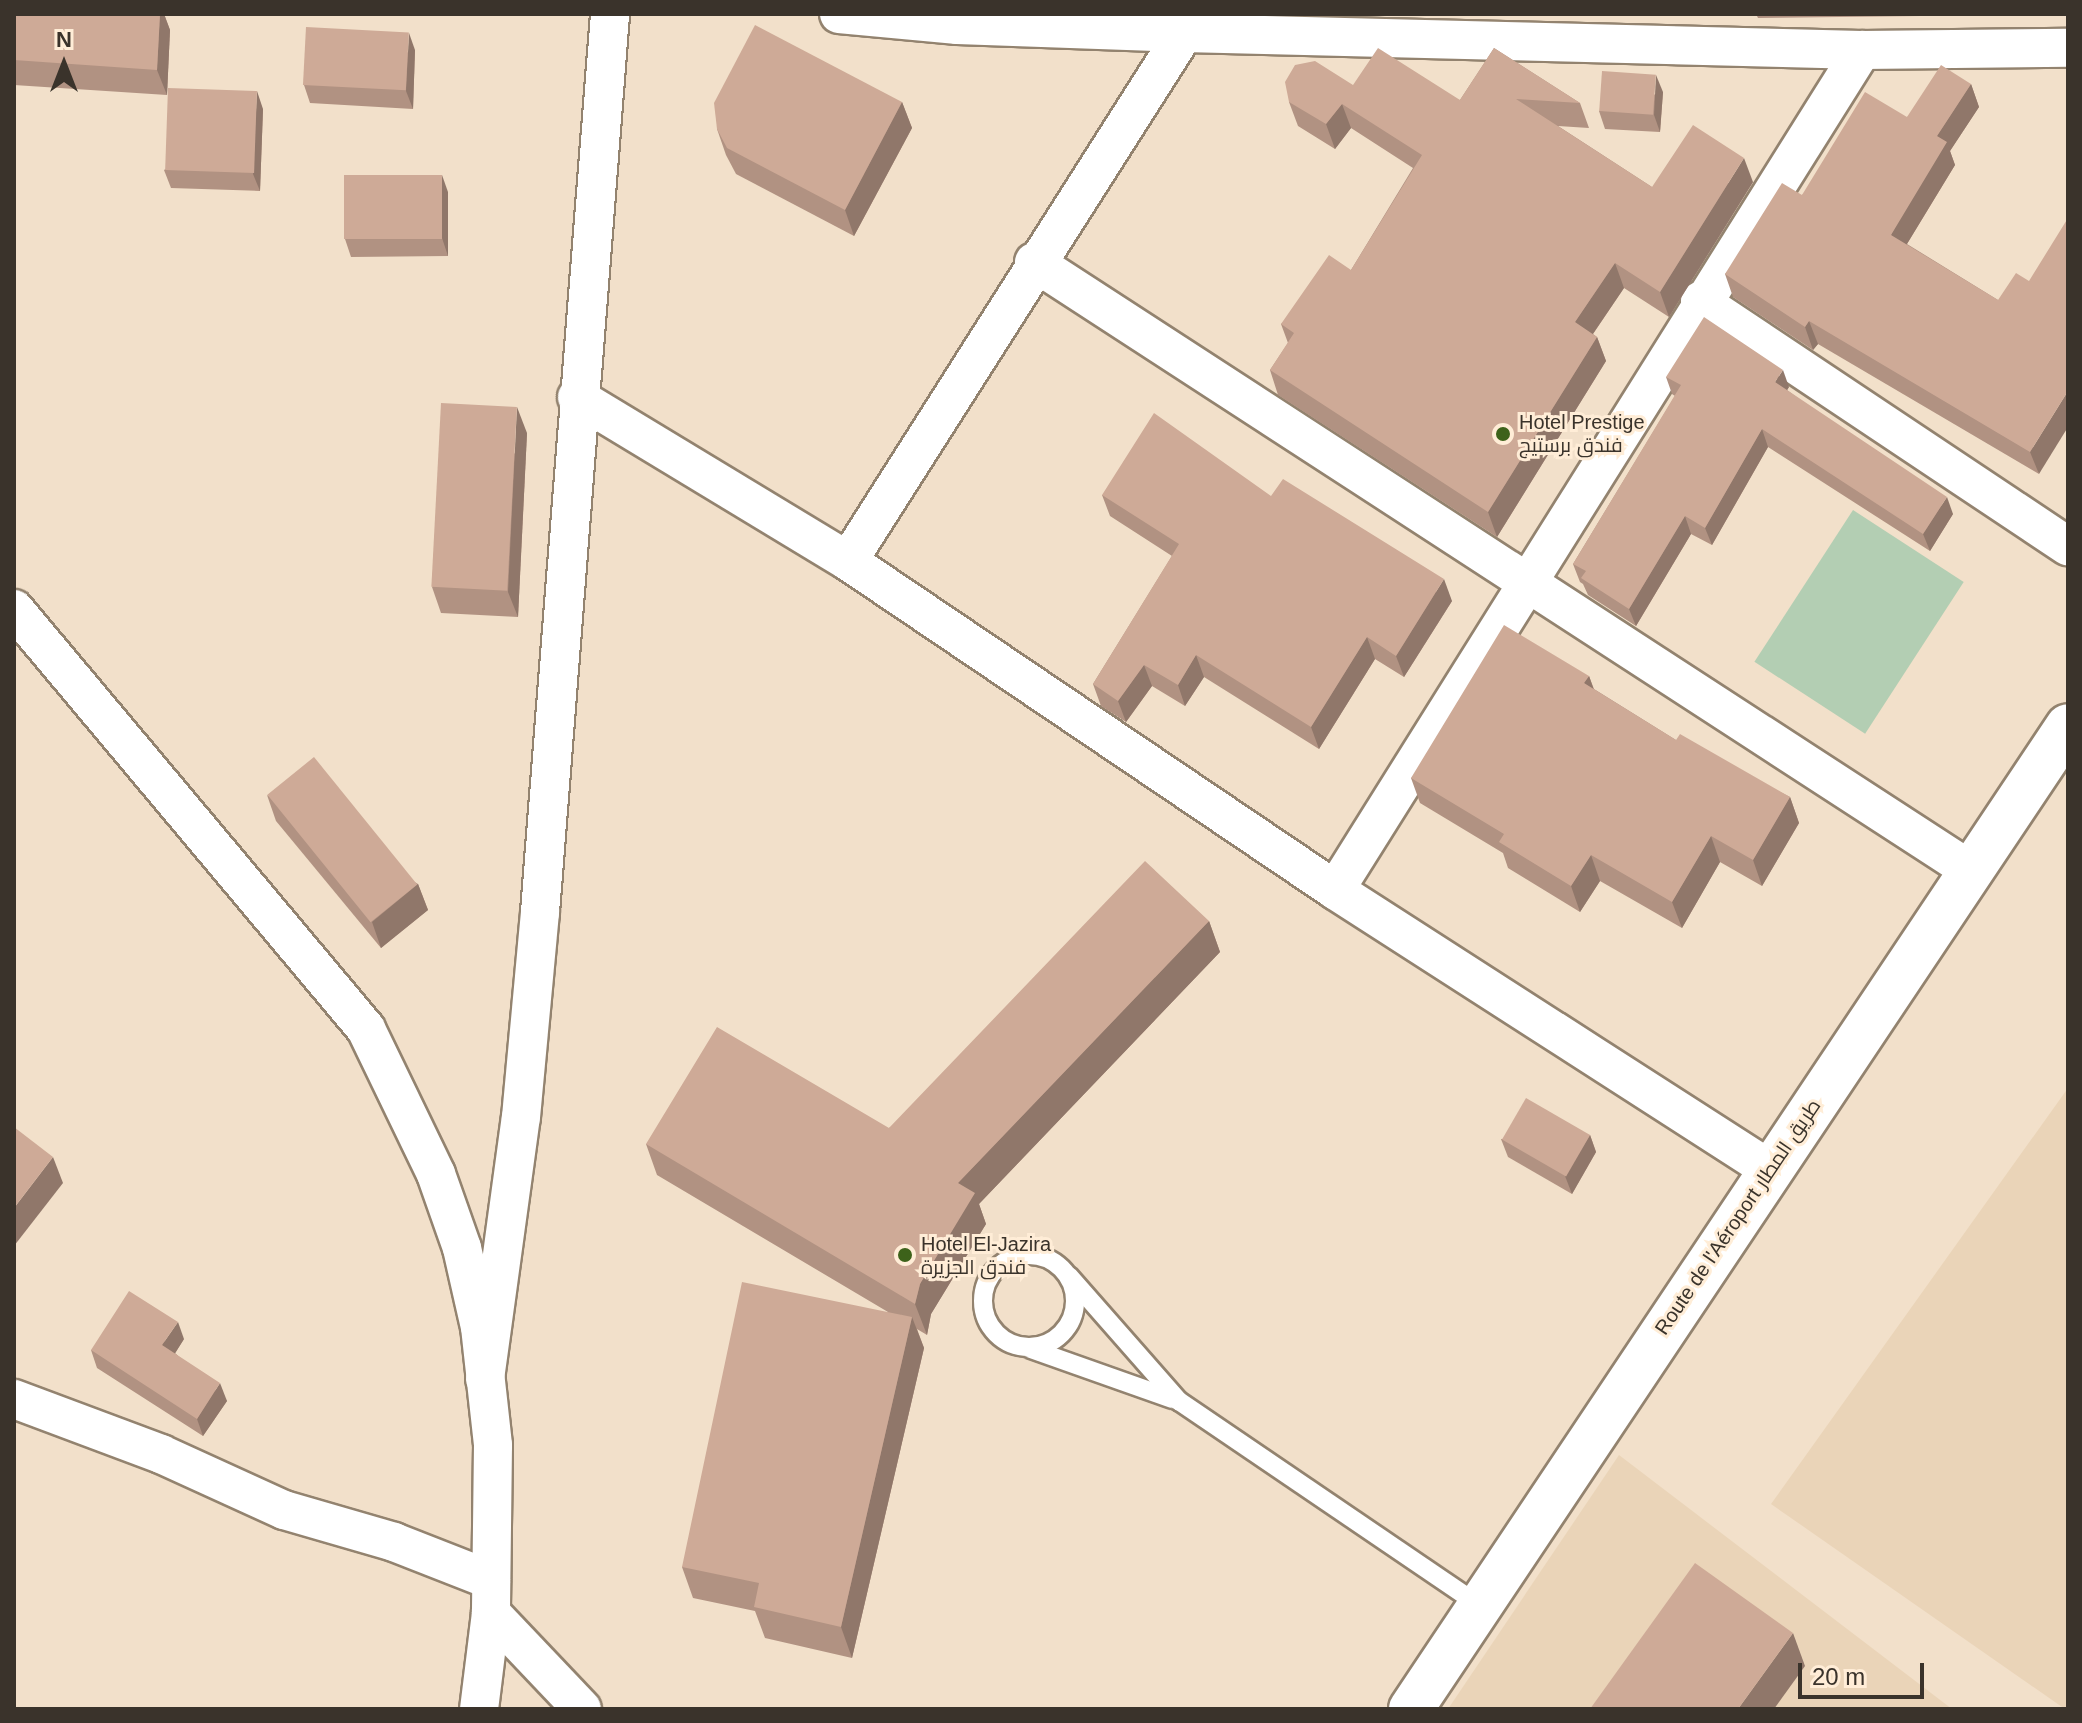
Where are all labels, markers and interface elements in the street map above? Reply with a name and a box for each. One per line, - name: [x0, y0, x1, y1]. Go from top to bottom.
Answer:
- north arrow: [24, 24, 104, 104]
- text: N: [56, 27, 72, 52]
- place label: Hotel Prestige فندق برستيج: [1519, 410, 1645, 457]
- marker: Hotel Prestige فندق برستيج: [1494, 425, 1512, 443]
- street label: Route de l'Aéroport طريق المطار: [1650, 1095, 1826, 1339]
- place label: Hotel El-Jazira فندق الجزيرة: [921, 1232, 1051, 1279]
- marker: Hotel El-Jazira فندق الجزيرة: [896, 1246, 914, 1264]
- scale bar: [1802, 1647, 1928, 1697]
- text: 20 m: [1812, 1663, 1865, 1690]

